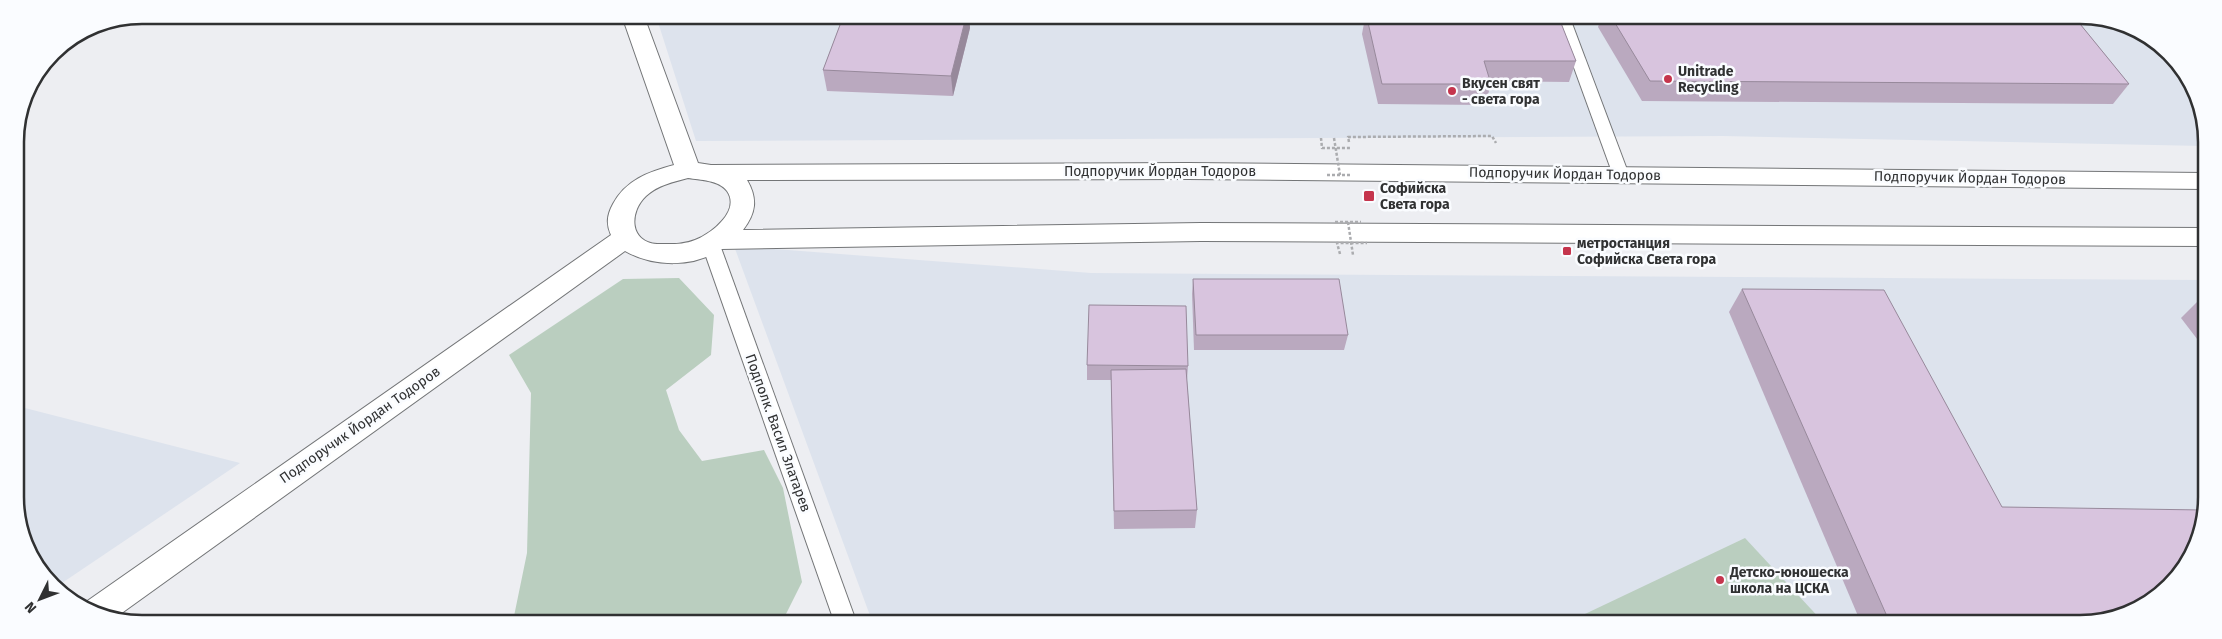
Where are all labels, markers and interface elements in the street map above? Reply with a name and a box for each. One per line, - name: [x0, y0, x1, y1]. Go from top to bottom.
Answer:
- place label: Unitrade Recycling: [1678, 63, 1739, 96]
- marker: Unitrade Recycling: [1662, 73, 1674, 85]
- place label: Вкусен свят - света гора: [1462, 75, 1540, 108]
- marker: Вкусен свят - света гора: [1446, 85, 1458, 97]
- street label: Подпоручик Йордан Тодоров: [1064, 163, 1256, 180]
- street label: Подпоручик Йордан Тодоров: [1469, 164, 1661, 184]
- street label: Подпоручик Йордан Тодоров: [1874, 168, 2066, 188]
- place label: Софийска Света гора: [1380, 180, 1450, 213]
- marker: Софийска Света гора: [1362, 189, 1376, 203]
- place label: метростанция Софийска Света гора: [1577, 235, 1716, 268]
- marker: метростанция Софийска Света гора: [1561, 245, 1573, 257]
- street label: Подполк. Васил Златарев: [741, 352, 815, 514]
- street label: Подпоручик Йордан Тодоров: [276, 363, 444, 487]
- place label: Детско-юношеска школа на ЦСКА: [1729, 564, 1849, 597]
- north arrow: [15, 574, 65, 624]
- marker: Детско-юношеска школа на ЦСКА: [1714, 574, 1726, 586]
- text: N: [21, 598, 40, 617]

